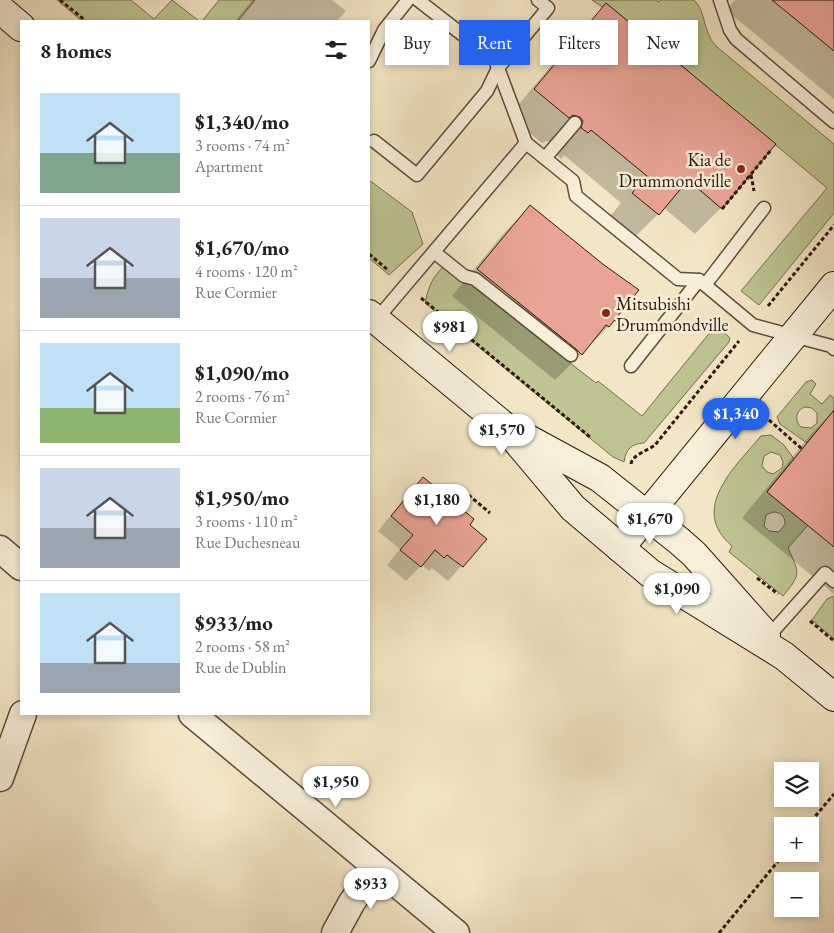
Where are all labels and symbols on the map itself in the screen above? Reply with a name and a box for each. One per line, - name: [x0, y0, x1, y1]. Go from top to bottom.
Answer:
- place label: Kia de Drummondville: [618, 148, 731, 192]
- marker: Kia de Drummondville: [735, 163, 747, 175]
- place label: Mitsubishi Drummondville: [616, 292, 729, 336]
- marker: Mitsubishi Drummondville: [600, 307, 612, 319]
- pin: $981: [420, 310, 480, 353]
- pin: $1,340: [695, 398, 777, 440]
- pin: $1,570: [461, 414, 543, 456]
- pin: $1,180: [396, 484, 478, 526]
- pin: $1,670: [609, 502, 691, 545]
- pin: $1,090: [636, 572, 718, 615]
- pin: $1,950: [295, 766, 377, 808]
- pin: $933: [341, 868, 401, 910]

